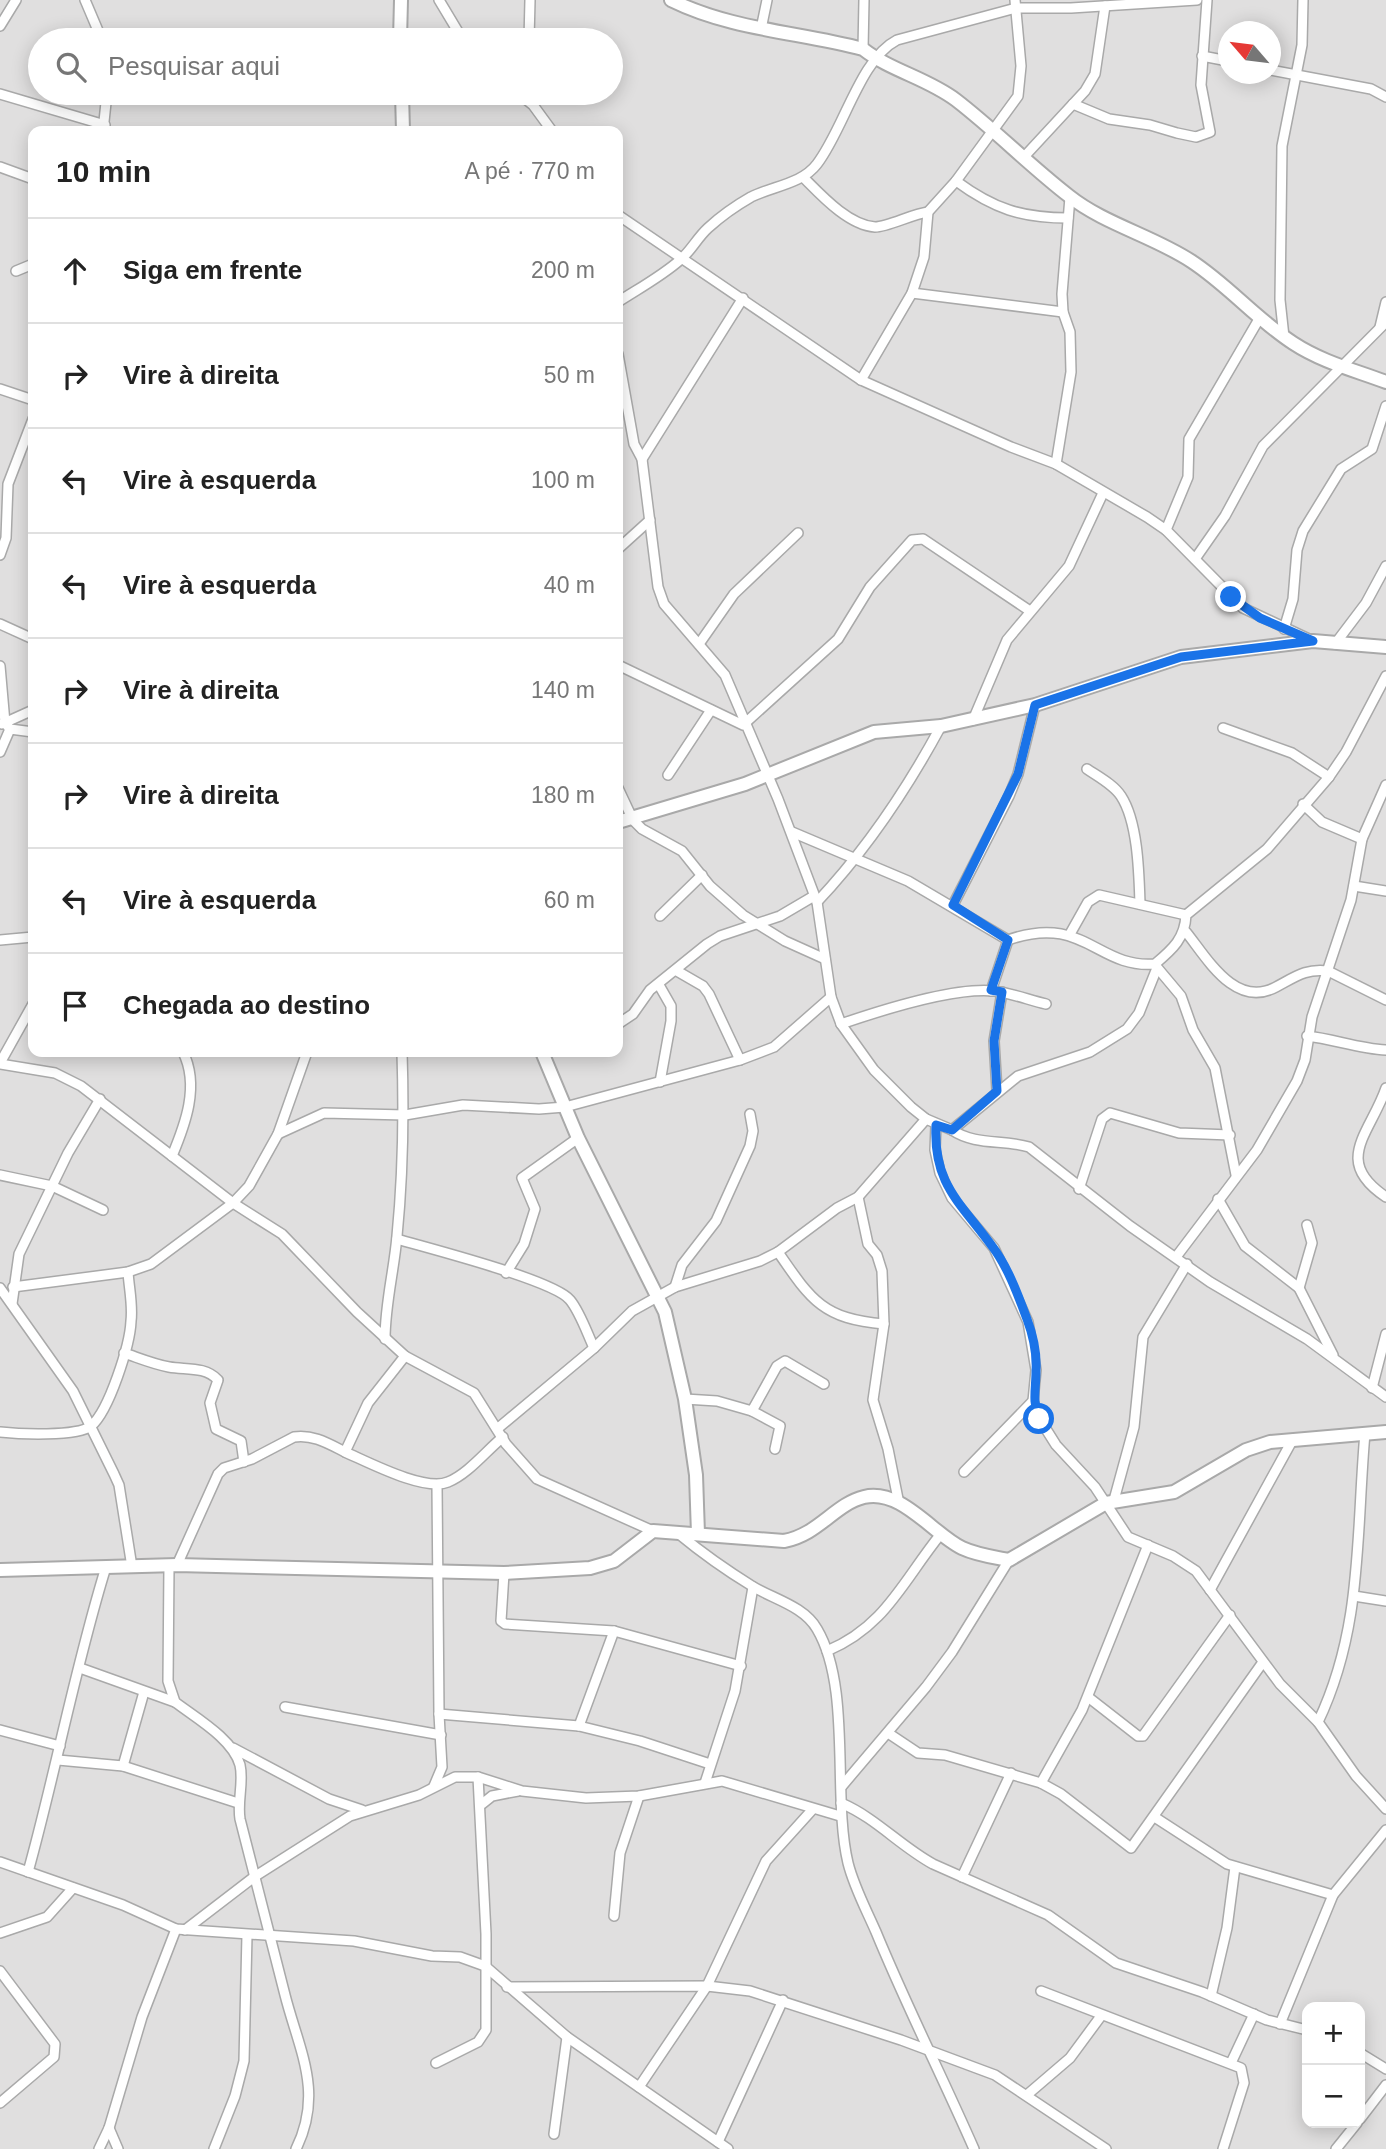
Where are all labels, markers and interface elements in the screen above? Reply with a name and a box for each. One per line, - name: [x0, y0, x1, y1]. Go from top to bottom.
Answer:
- north arrow: [1218, 21, 1281, 84]
- search box: [28, 28, 623, 105]
- icon: search: [52, 48, 90, 86]
- text: Pesquisar aqui: [108, 51, 280, 81]
- text: 10 min: [56, 155, 151, 188]
- text: A pé · 770 m: [465, 158, 595, 184]
- icon: ahead: [56, 252, 94, 290]
- text: Siga em frente: [123, 255, 302, 285]
- text: 200 m: [531, 257, 595, 283]
- icon: right: [56, 357, 94, 395]
- text: Vire à direita: [123, 360, 279, 390]
- text: 50 m: [544, 362, 595, 388]
- icon: left: [56, 462, 94, 500]
- text: Vire à esquerda: [123, 465, 316, 495]
- text: 100 m: [531, 467, 595, 493]
- icon: left: [56, 567, 94, 605]
- text: Vire à esquerda: [123, 570, 316, 600]
- text: 40 m: [544, 572, 595, 598]
- route end: [1215, 581, 1246, 612]
- icon: right: [56, 672, 94, 710]
- text: Vire à direita: [123, 675, 279, 705]
- text: 140 m: [531, 677, 595, 703]
- icon: right: [56, 777, 94, 815]
- text: Vire à direita: [123, 780, 279, 810]
- text: 180 m: [531, 782, 595, 808]
- icon: left: [56, 882, 94, 920]
- text: Vire à esquerda: [123, 885, 316, 915]
- text: 60 m: [544, 887, 595, 913]
- icon: arrive: [56, 987, 94, 1025]
- text: Chegada ao destino: [123, 990, 370, 1020]
- route start: [1023, 1403, 1054, 1434]
- map controls: [1302, 2002, 1365, 2128]
- button: +: [1302, 2002, 1365, 2065]
- button: −: [1302, 2065, 1365, 2128]

